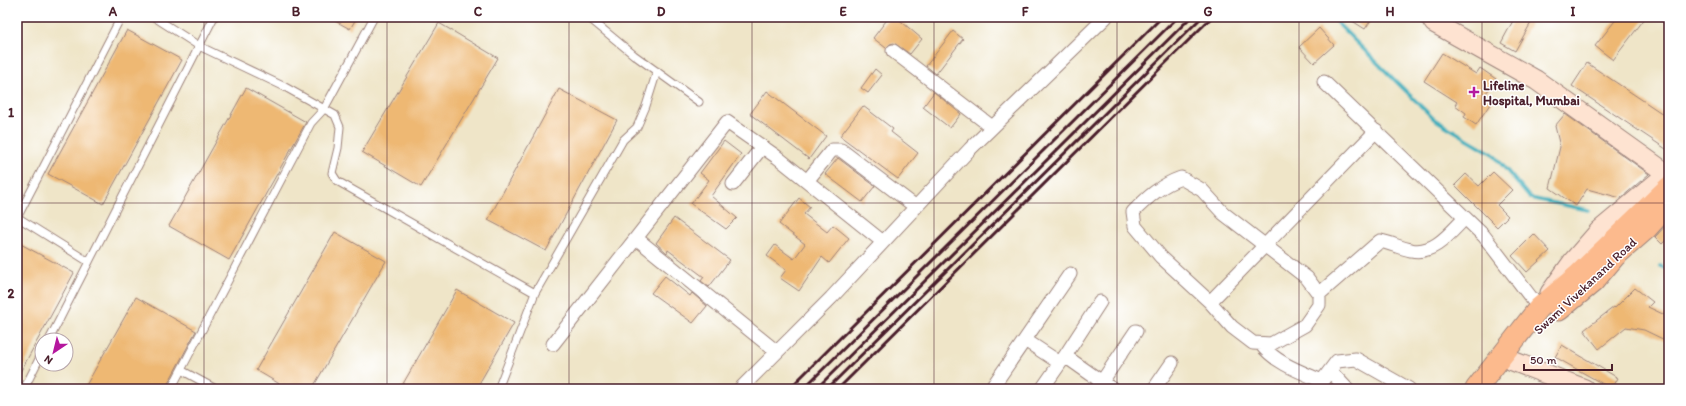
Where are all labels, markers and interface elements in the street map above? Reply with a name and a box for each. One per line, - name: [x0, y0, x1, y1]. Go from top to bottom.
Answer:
- text: A: [108, 4, 118, 19]
- text: B: [292, 4, 301, 19]
- text: C: [474, 4, 483, 19]
- text: D: [657, 4, 666, 19]
- text: E: [839, 4, 847, 19]
- text: F: [1022, 4, 1029, 19]
- text: G: [1204, 4, 1213, 19]
- text: H: [1386, 4, 1395, 19]
- text: I: [1571, 4, 1576, 19]
- place label: Lifeline Hospital, Mumbai: [1483, 78, 1580, 109]
- marker: Lifeline Hospital, Mumbai: [1468, 86, 1480, 98]
- text: 1: [8, 105, 14, 120]
- street label: Swami Vivekanand Road: [1531, 235, 1639, 337]
- text: 2: [8, 286, 15, 301]
- north arrow: [34, 332, 74, 372]
- scale bar: [1524, 346, 1612, 372]
- text: N: [42, 352, 55, 367]
- text: 50 m: [1530, 353, 1556, 367]

